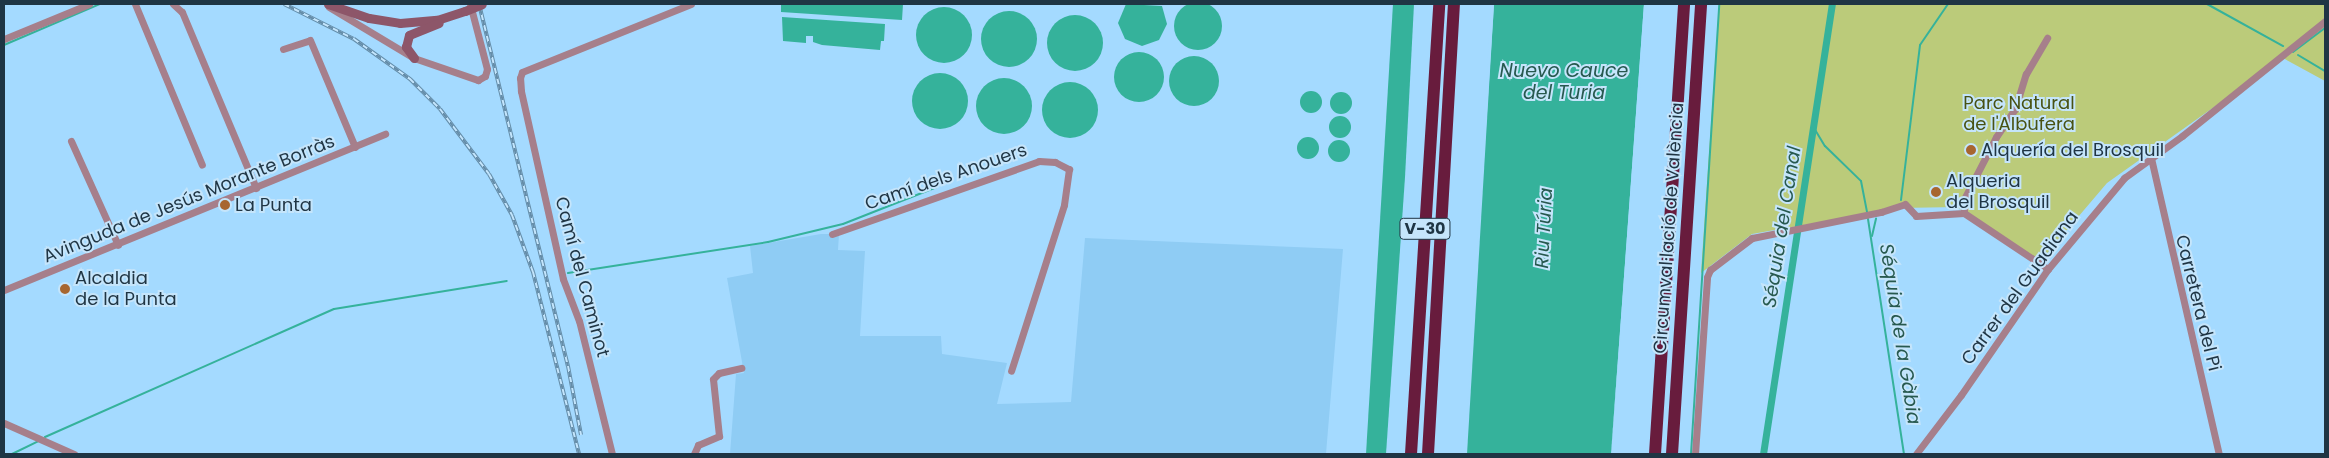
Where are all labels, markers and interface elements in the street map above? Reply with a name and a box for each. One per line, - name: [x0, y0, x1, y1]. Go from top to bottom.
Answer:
- water label: Nuevo Cauce del Turia: [1500, 60, 1628, 104]
- park label: Parc Natural de l'Albufera: [1963, 93, 2075, 136]
- street label: Circumval·lació de València: [1649, 102, 1689, 354]
- street label: Avinguda de Jesús Morante Borràs: [40, 130, 338, 268]
- street label: Camí dels Anouers: [862, 139, 1030, 215]
- place label: Alquería del Brosquil: [1981, 139, 2164, 161]
- marker: Alquería del Brosquil: [1965, 144, 1977, 156]
- water label: Séquia del Canal: [1758, 145, 1806, 309]
- place label: Alqueria del Brosquil: [1946, 171, 2050, 213]
- marker: Alqueria del Brosquil: [1930, 186, 1942, 198]
- water label: Riu Túria: [1530, 187, 1558, 269]
- place label: La Punta: [235, 194, 312, 216]
- street label: Camí del Caminot: [550, 195, 614, 359]
- marker: La Punta: [219, 199, 231, 211]
- street label: Carrer del Guadiana: [1957, 207, 2083, 369]
- road number: V-30: [1399, 215, 1451, 242]
- street label: Carretera del Pi: [2171, 233, 2225, 373]
- water label: Séquia de la Gàbia: [1874, 242, 1926, 426]
- place label: Alcaldia de la Punta: [75, 268, 177, 310]
- marker: Alcaldia de la Punta: [59, 283, 71, 295]

